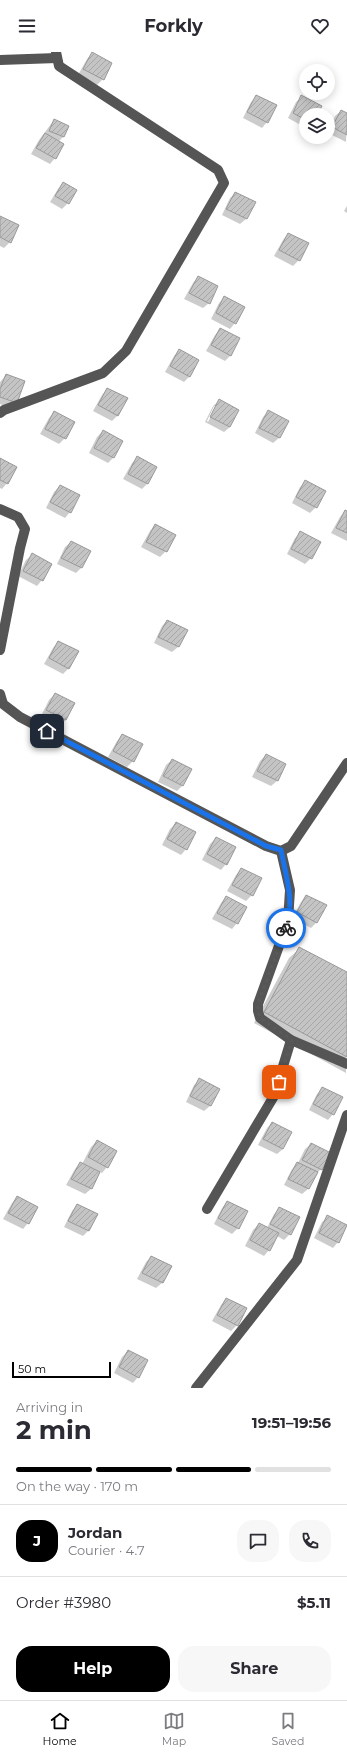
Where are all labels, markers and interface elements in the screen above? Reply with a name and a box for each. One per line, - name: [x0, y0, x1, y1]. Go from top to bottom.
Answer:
- icon: menu: [16, 15, 38, 37]
- text: Forkly: [144, 15, 203, 37]
- icon: heart: [309, 15, 331, 37]
- map controls: [299, 64, 335, 144]
- button: locate: [299, 64, 335, 100]
- button: layers: [299, 108, 335, 144]
- pin: [30, 714, 64, 748]
- icon: home: [36, 720, 58, 742]
- courier: [266, 908, 306, 948]
- icon: bike: [275, 917, 297, 939]
- pin: [262, 1065, 296, 1099]
- icon: bag: [268, 1071, 290, 1093]
- scale bar: [12, 1360, 111, 1379]
- text: 50 m: [18, 1362, 46, 1376]
- text: Arriving in: [16, 1399, 83, 1415]
- text: 19:51–19:56: [252, 1413, 331, 1432]
- text: 2 min: [16, 1414, 92, 1446]
- text: On the way · 170 m: [16, 1478, 138, 1494]
- button: chat: [237, 1520, 279, 1562]
- button: phone: [289, 1520, 331, 1562]
- text: Jordan: [68, 1523, 122, 1542]
- text: J: [33, 1531, 41, 1550]
- text: Courier · 4.7: [68, 1542, 145, 1558]
- text: Order #3980: [16, 1593, 111, 1612]
- text: $5.11: [297, 1593, 331, 1612]
- button: Help: [16, 1646, 170, 1692]
- button: Share: [178, 1646, 331, 1692]
- tab: Home: [43, 1710, 77, 1748]
- tab: Map: [162, 1710, 186, 1748]
- tab: Saved: [271, 1710, 304, 1748]

